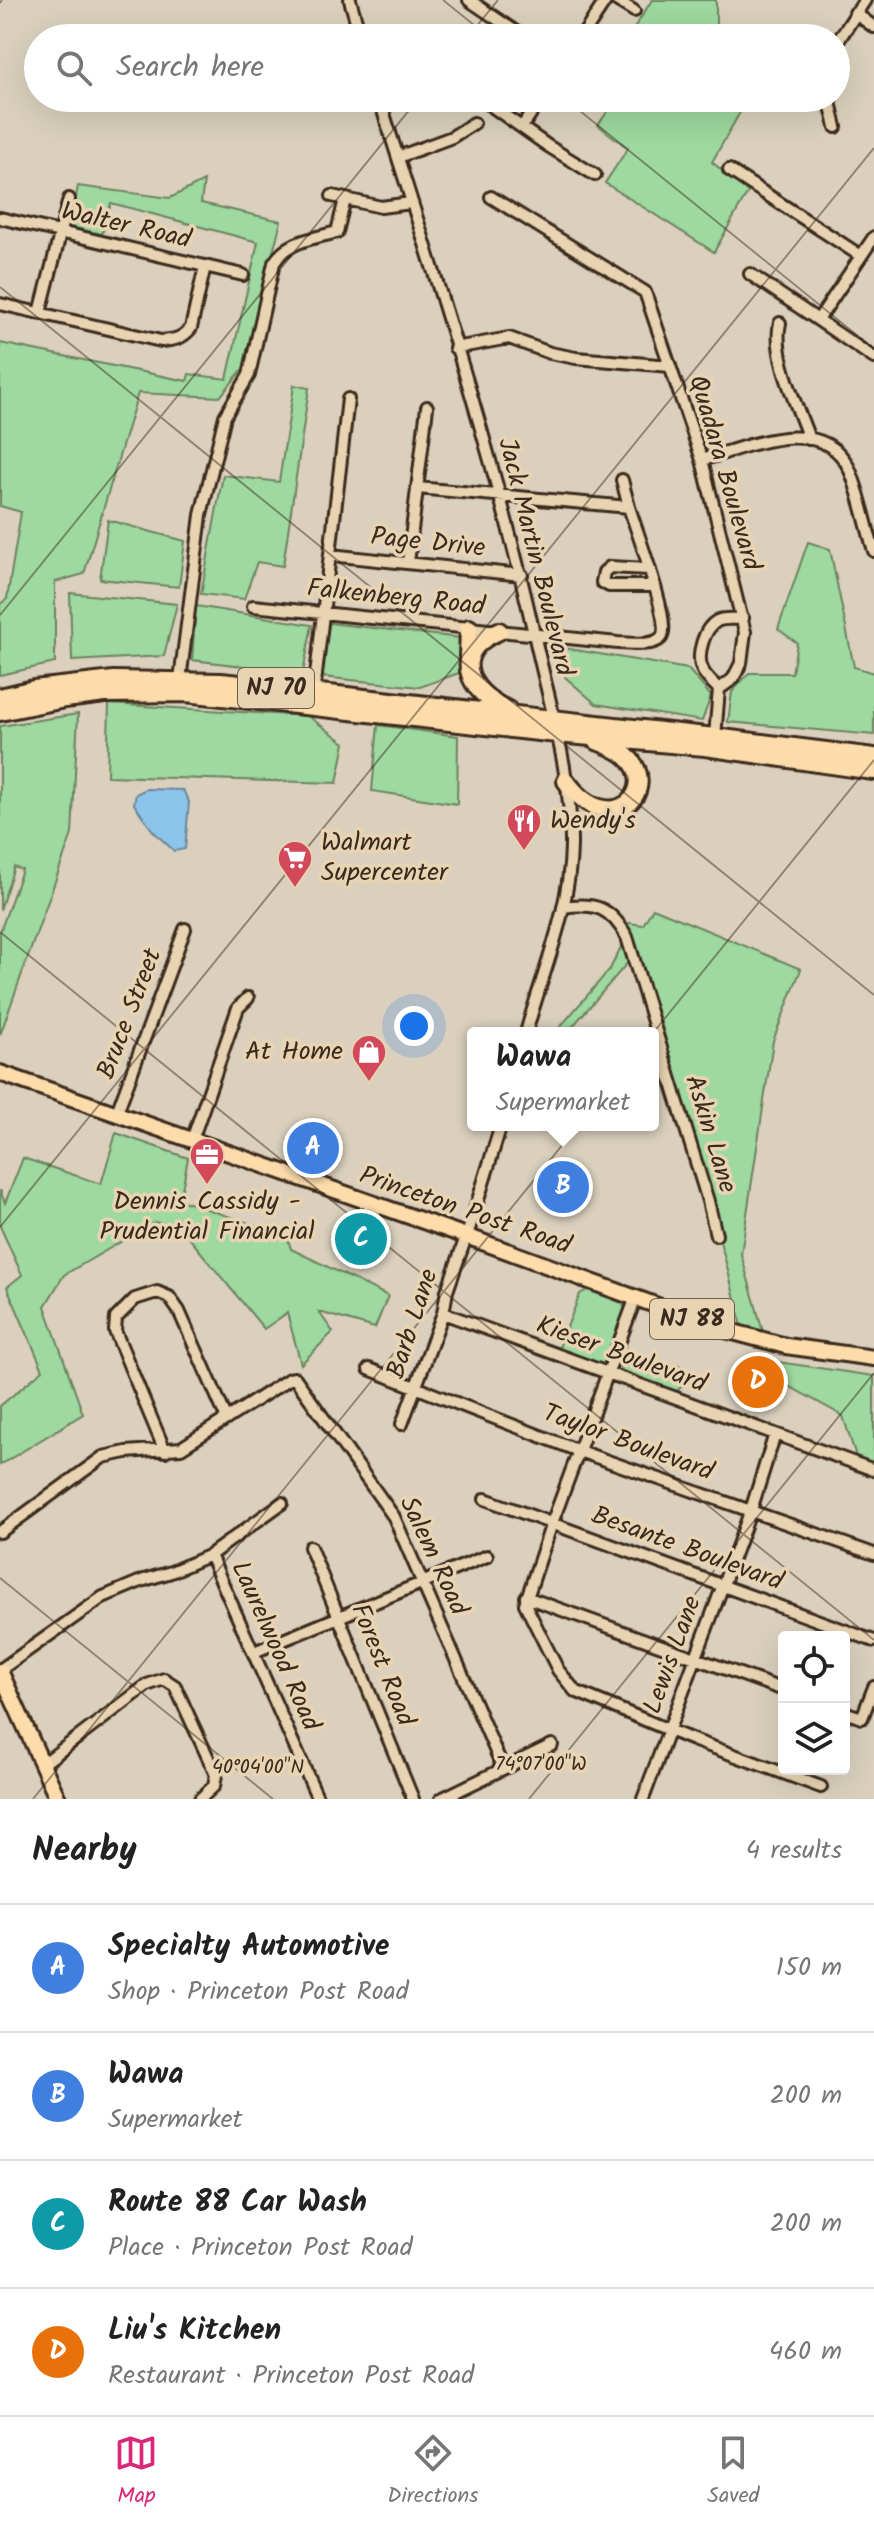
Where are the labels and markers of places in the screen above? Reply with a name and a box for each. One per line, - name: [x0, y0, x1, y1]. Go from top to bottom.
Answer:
- place label: Wendy's: [550, 800, 636, 842]
- restaurant icon: Wendy's: [505, 802, 543, 852]
- place label: Walmart Supercenter: [321, 822, 449, 894]
- supermarket icon: Walmart Supercenter: [276, 839, 314, 889]
- place label: At Home: [245, 1031, 343, 1073]
- shop icon: At Home: [350, 1033, 388, 1083]
- pin: A: [287, 1118, 339, 1178]
- office icon: Dennis Cassidy - Prudential Financial: [188, 1136, 226, 1186]
- pin: B: [537, 1157, 589, 1217]
- place label: Dennis Cassidy - Prudential Financial: [99, 1181, 315, 1253]
- pin: C: [335, 1209, 387, 1269]
- pin: D: [732, 1352, 784, 1412]

